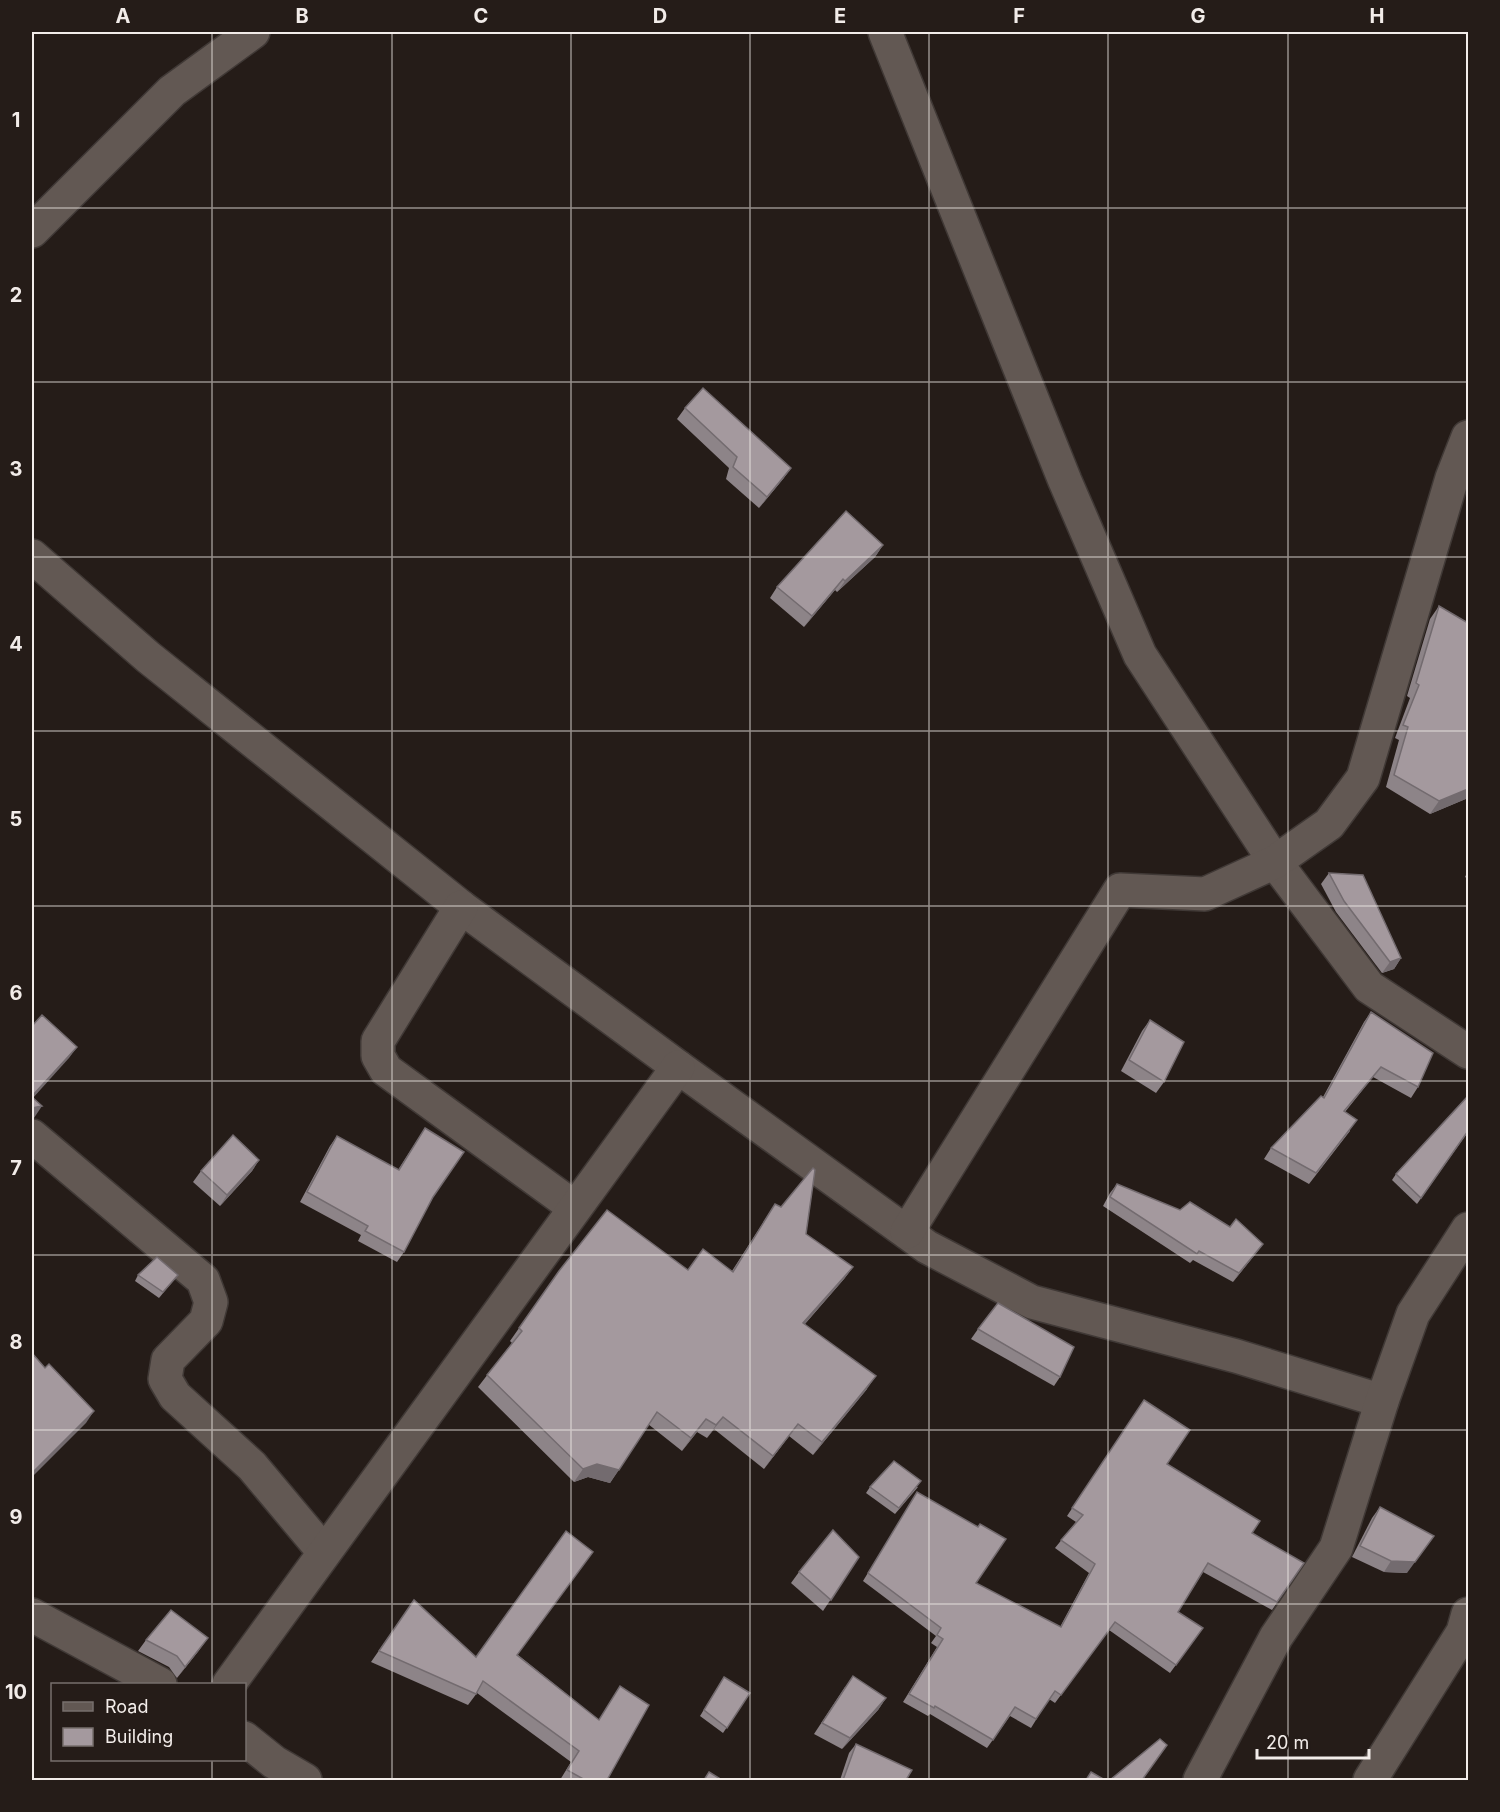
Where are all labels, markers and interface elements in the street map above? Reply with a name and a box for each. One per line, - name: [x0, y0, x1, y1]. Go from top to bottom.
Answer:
- text: A: [116, 4, 131, 28]
- text: B: [295, 4, 309, 28]
- text: C: [474, 4, 488, 28]
- text: D: [653, 4, 667, 28]
- text: E: [834, 4, 846, 28]
- text: F: [1013, 4, 1025, 28]
- text: G: [1190, 4, 1206, 28]
- text: H: [1370, 4, 1384, 28]
- text: 1: [12, 108, 20, 132]
- text: 2: [10, 283, 22, 307]
- text: 3: [10, 457, 22, 481]
- text: 4: [9, 632, 23, 656]
- text: 5: [10, 807, 22, 831]
- text: 6: [10, 981, 23, 1005]
- text: 7: [10, 1156, 22, 1180]
- text: 8: [9, 1330, 23, 1354]
- text: 9: [10, 1505, 23, 1529]
- text: 10: [5, 1680, 27, 1704]
- legend: [51, 1683, 246, 1761]
- text: Road: [105, 1696, 148, 1717]
- scale bar: [1257, 1722, 1370, 1760]
- text: Building: [105, 1726, 173, 1747]
- text: 20 m: [1266, 1732, 1309, 1753]

